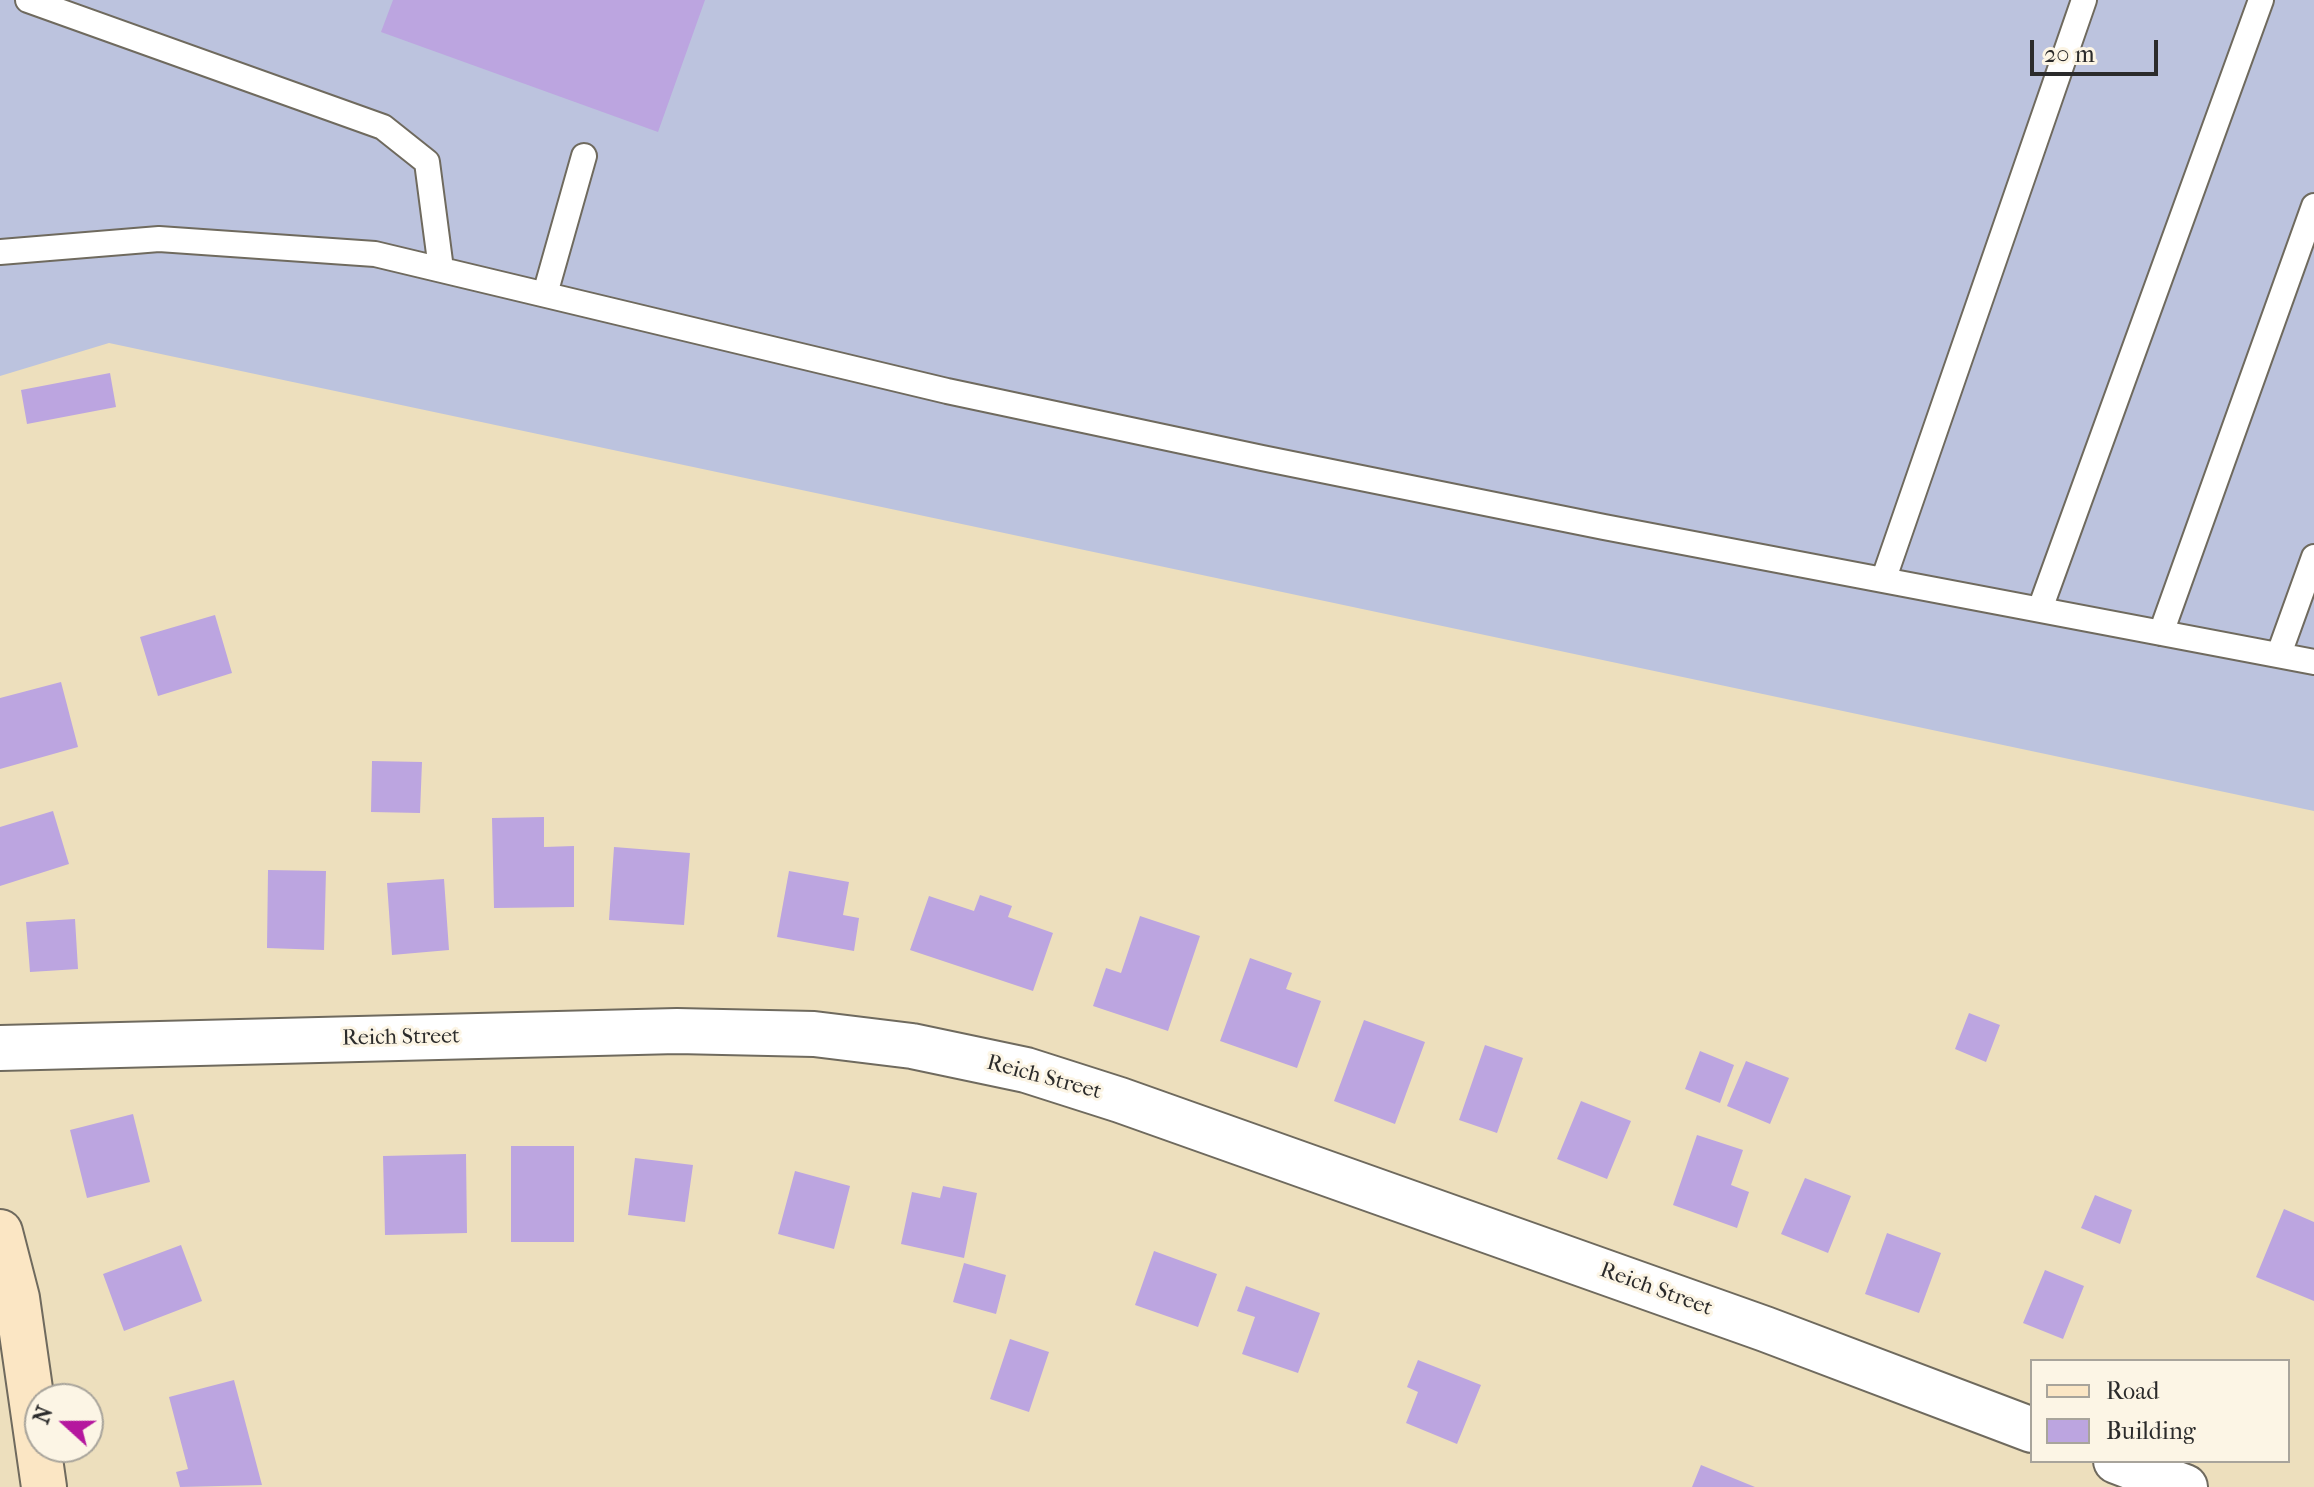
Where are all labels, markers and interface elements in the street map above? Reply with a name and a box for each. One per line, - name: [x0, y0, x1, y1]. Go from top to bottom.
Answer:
- scale bar: [2034, 24, 2162, 74]
- text: 20 m: [2044, 40, 2095, 68]
- street label: Reich Street: [342, 1024, 460, 1052]
- street label: Reich Street: [984, 1050, 1104, 1106]
- street label: Reich Street: [1596, 1257, 1716, 1323]
- legend: [2030, 1359, 2290, 1463]
- text: Road: [2106, 1377, 2159, 1405]
- north arrow: [24, 1383, 104, 1463]
- text: N: [28, 1403, 59, 1428]
- text: Building: [2106, 1417, 2196, 1445]

